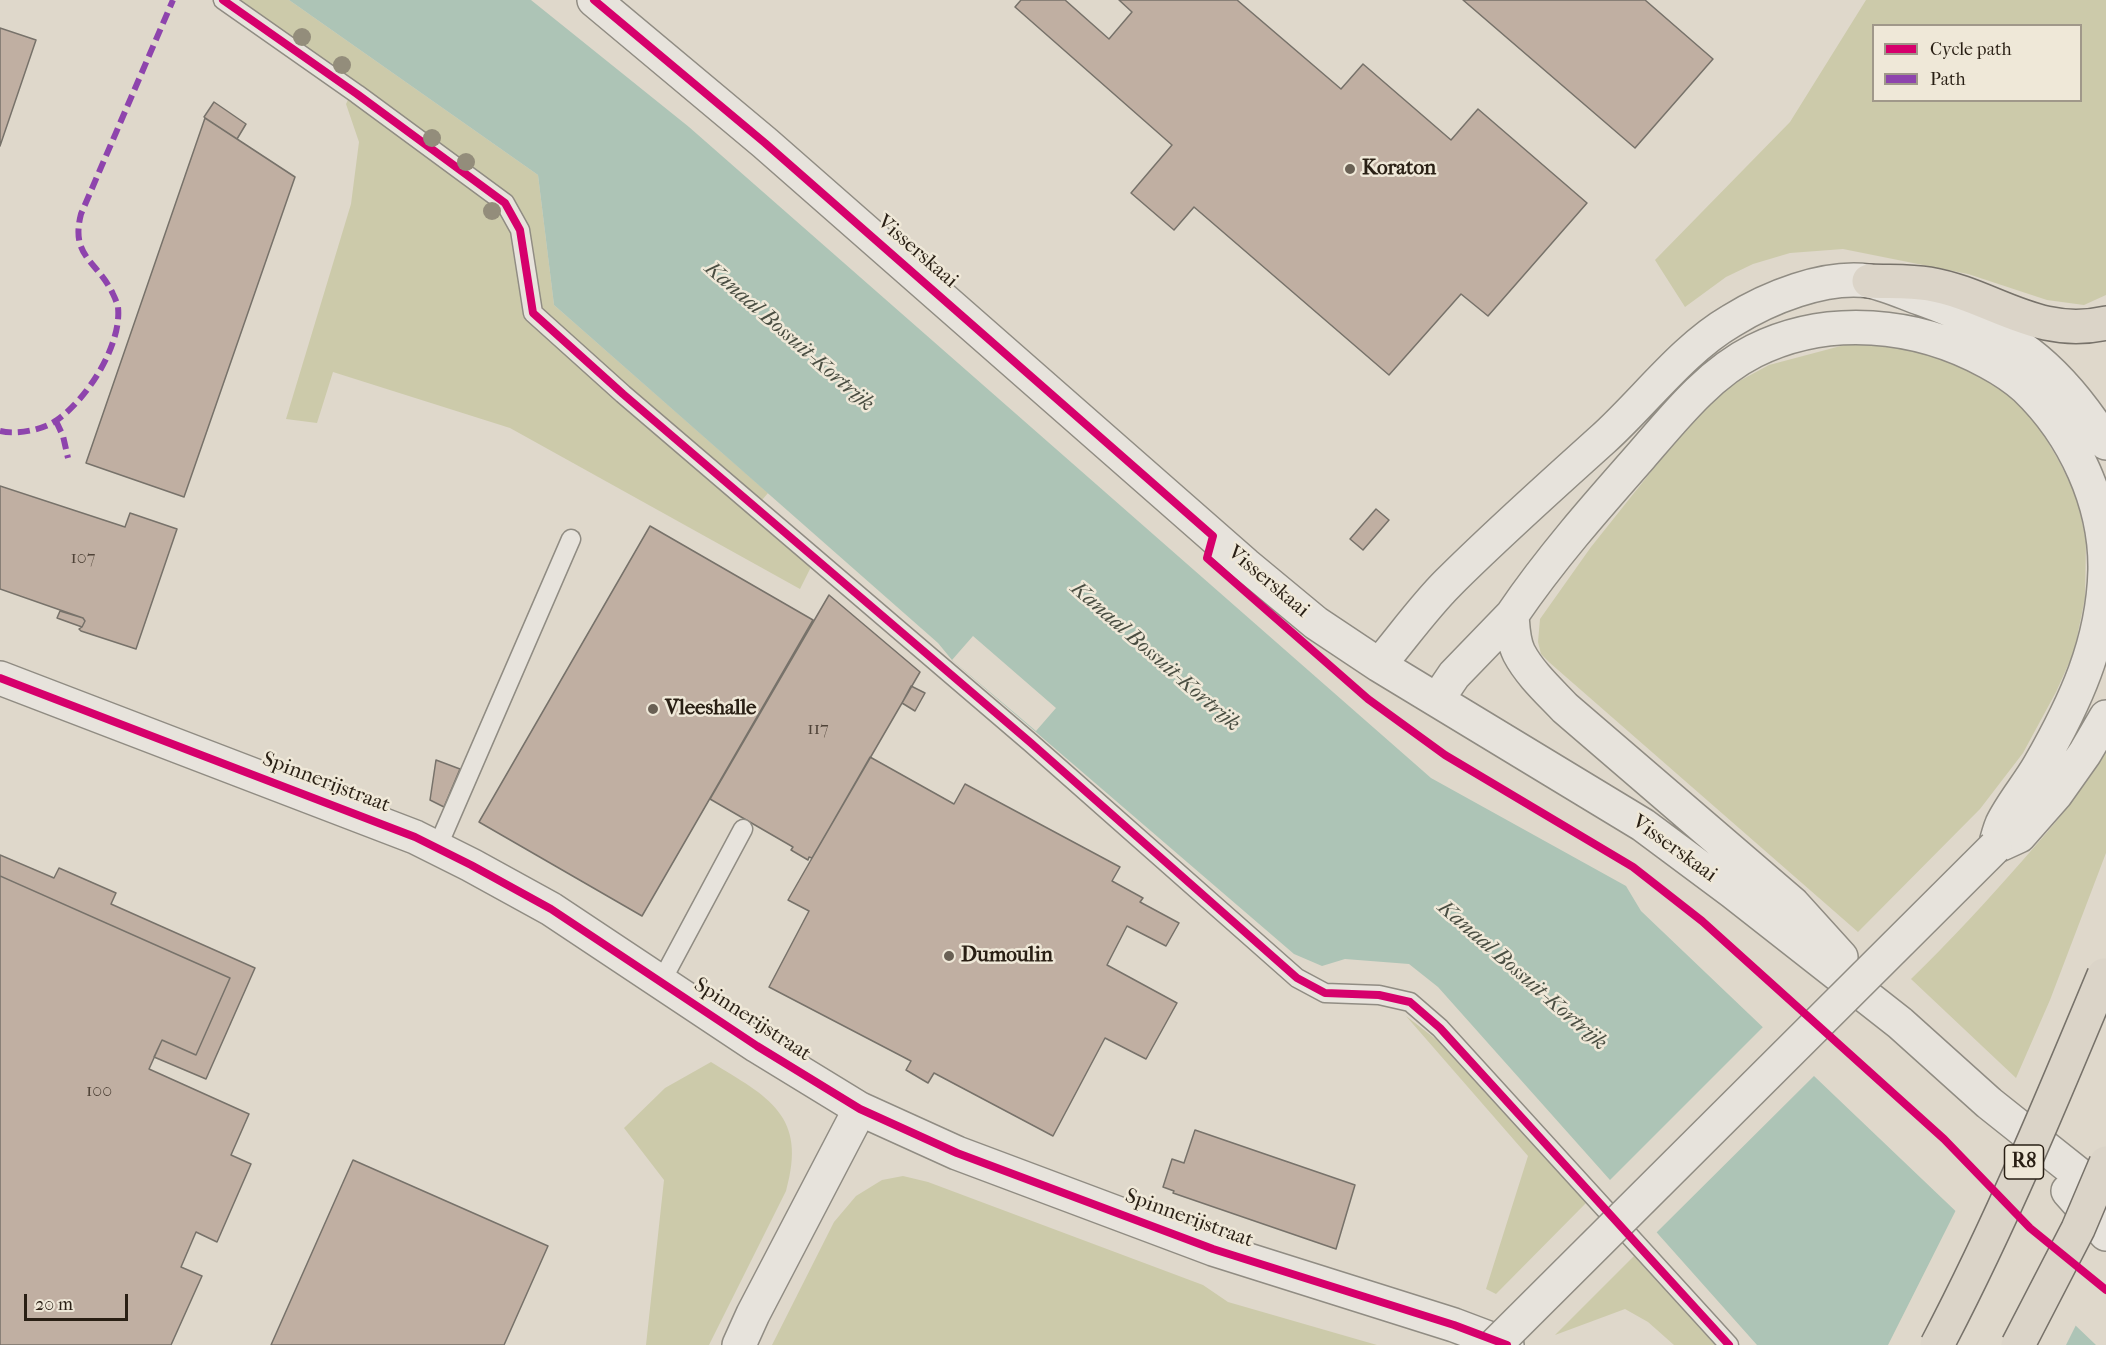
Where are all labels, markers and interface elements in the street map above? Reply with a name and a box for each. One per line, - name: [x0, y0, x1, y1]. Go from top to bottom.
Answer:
- legend: [1872, 24, 2082, 102]
- text: Cycle path: [1930, 39, 2011, 60]
- text: Path: [1930, 69, 1966, 90]
- place label: Koraton: [1362, 156, 1436, 182]
- marker: Koraton: [1343, 162, 1357, 176]
- street label: Visserskaai: [871, 210, 963, 294]
- water label: Kanaal Bossuit-Kortrijk: [699, 256, 879, 418]
- street label: Visserskaai: [1222, 541, 1314, 623]
- house number: 107: [71, 548, 95, 570]
- water label: Kanaal Bossuit-Kortrijk: [1065, 576, 1245, 738]
- place label: Vleeshalle: [665, 696, 756, 722]
- marker: Vleeshalle: [646, 702, 660, 716]
- house number: 117: [807, 719, 829, 741]
- street label: Spinnerijstraat: [259, 747, 393, 819]
- street label: Visserskaai: [1627, 810, 1721, 888]
- water label: Kanaal Bossuit-Kortrijk: [1432, 895, 1612, 1057]
- place label: Dumoulin: [961, 943, 1053, 969]
- marker: Dumoulin: [942, 949, 956, 963]
- street label: Spinnerijstraat: [689, 973, 815, 1067]
- house number: 100: [86, 1081, 112, 1103]
- road number: R8: [2004, 1145, 2044, 1179]
- street label: Spinnerijstraat: [1121, 1184, 1257, 1254]
- scale bar: [27, 1282, 130, 1320]
- text: 20 m: [35, 1294, 73, 1315]

